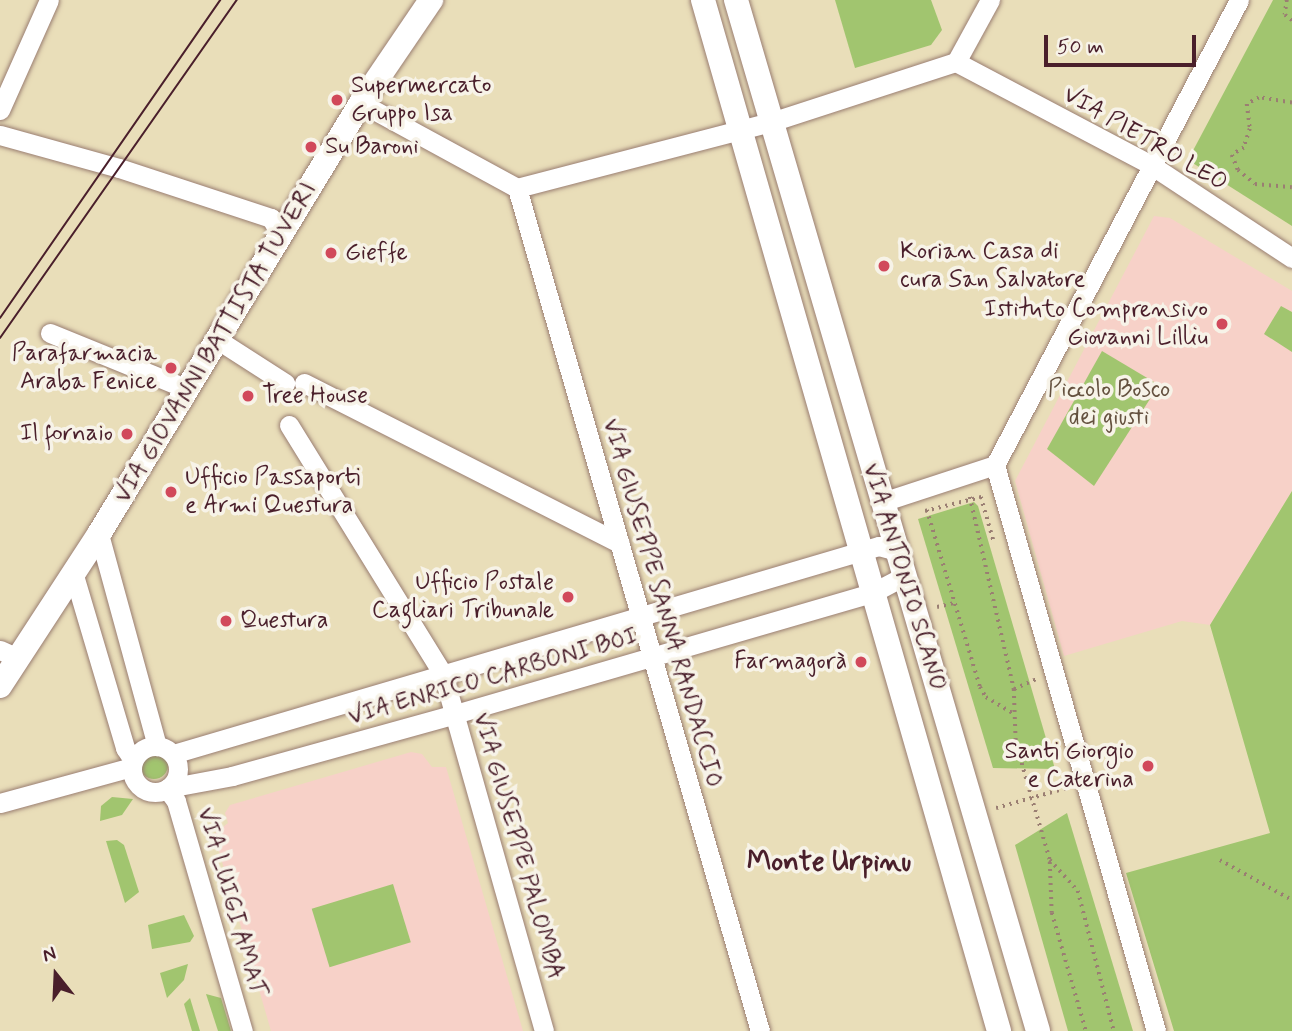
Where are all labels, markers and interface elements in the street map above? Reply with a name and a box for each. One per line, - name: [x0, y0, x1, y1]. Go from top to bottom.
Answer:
- scale bar: [1047, 21, 1199, 65]
- text: 50 m: [1057, 33, 1104, 61]
- place label: Supermercato Gruppo Isa: [351, 72, 492, 128]
- street label: VIA PIETRO LEO: [1055, 79, 1235, 199]
- marker: Supermercato Gruppo Isa: [329, 92, 345, 108]
- place label: Su Baroni: [325, 133, 420, 161]
- marker: Su Baroni: [303, 139, 319, 155]
- street label: VIA GIOVANNI BATTISTA TUVERI: [105, 171, 327, 515]
- place label: Korian Casa di cura San Salvatore: [900, 238, 1089, 294]
- place label: Gieffe: [345, 239, 408, 267]
- marker: Gieffe: [323, 245, 339, 261]
- marker: Korian Casa di cura San Salvatore: [874, 256, 894, 276]
- place label: Istituto Comprensivo Giovanni Lilliu: [990, 296, 1208, 352]
- marker: Istituto Comprensivo Giovanni Lilliu: [1214, 316, 1230, 332]
- place label: Parafarmacia Araba Fenice: [12, 340, 157, 396]
- marker: Parafarmacia Araba Fenice: [163, 360, 179, 376]
- park label: Piccolo Bosco dei giusti: [1046, 376, 1172, 432]
- place label: Tree House: [262, 382, 367, 410]
- marker: Tree House: [240, 388, 256, 404]
- street label: VIA GIUSEPPE SANNA RANDACCIO: [595, 414, 729, 792]
- place label: Il fornaio: [20, 420, 113, 448]
- marker: Il fornaio: [119, 426, 135, 442]
- street label: VIA ANTONIO SCANO: [856, 462, 952, 692]
- place label: Ufficio Passaporti e Armi Questura: [185, 464, 356, 520]
- marker: Ufficio Passaporti e Armi Questura: [163, 484, 179, 500]
- place label: Ufficio Postale Cagliari Tribunale: [373, 569, 554, 625]
- marker: Ufficio Postale Cagliari Tribunale: [560, 589, 576, 605]
- place label: Questura: [240, 607, 328, 635]
- marker: Questura: [218, 613, 234, 629]
- street label: VIA ENRICO CARBONI BOI: [347, 622, 639, 732]
- place label: Farmagorà: [734, 648, 847, 676]
- marker: Farmagorà: [853, 654, 869, 670]
- street label: VIA GIUSEPPE PALOMBA: [466, 709, 570, 983]
- place label: Santi Giorgio e Caterina: [1004, 738, 1134, 794]
- marker: Santi Giorgio e Caterina: [1140, 758, 1156, 774]
- street label: VIA LUIGI AMAT: [191, 806, 271, 998]
- district label: Monte Urpinu: [743, 846, 915, 880]
- north arrow: [21, 940, 91, 1010]
- text: N: [39, 941, 59, 968]

